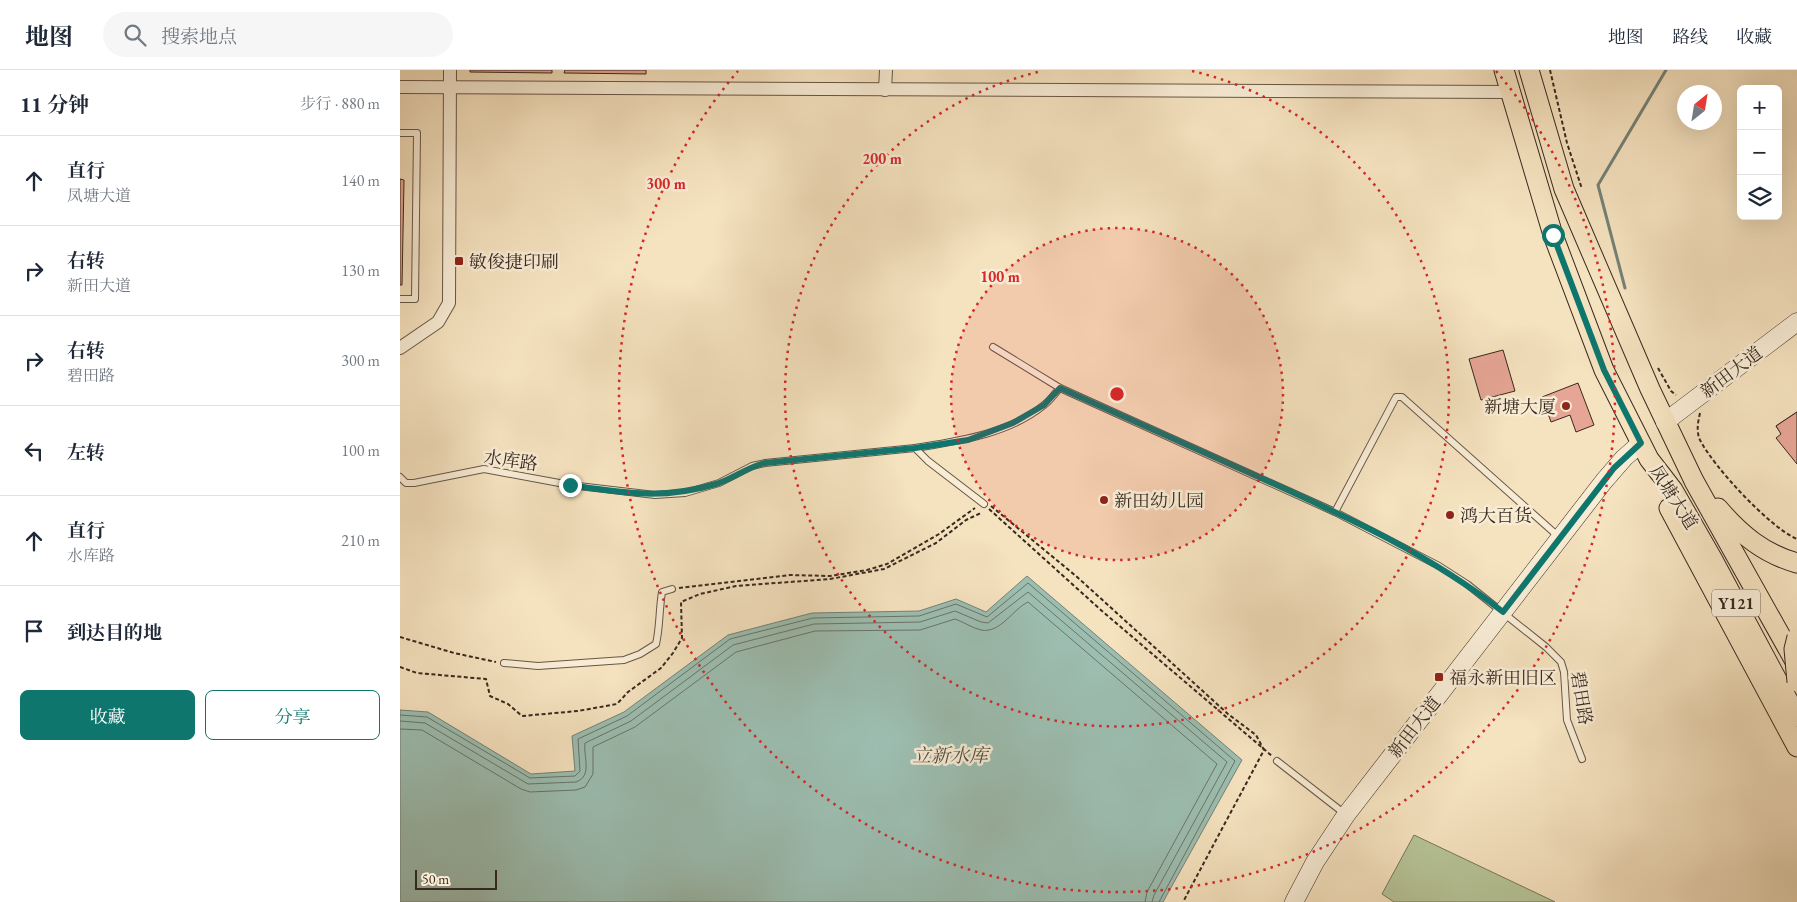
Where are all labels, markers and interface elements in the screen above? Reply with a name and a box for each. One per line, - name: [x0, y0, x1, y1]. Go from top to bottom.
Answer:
- search box: [103, 12, 453, 57]
- text: 地图: [25, 21, 73, 52]
- icon: search: [121, 21, 149, 49]
- text: 搜索地点: [161, 24, 237, 49]
- text: 地图: [1608, 25, 1644, 48]
- text: 路线: [1672, 25, 1708, 48]
- text: 收藏: [1736, 25, 1772, 48]
- north arrow: [1677, 85, 1722, 130]
- map controls: [1737, 85, 1782, 220]
- button: +: [1737, 85, 1782, 130]
- text: 11 分钟: [20, 91, 89, 118]
- text: 步行 · 880 m: [300, 93, 380, 114]
- button: −: [1737, 130, 1782, 175]
- text: 200 m: [862, 149, 902, 168]
- text: 直行: [67, 158, 105, 183]
- icon: ahead: [20, 167, 48, 195]
- text: 140 m: [341, 170, 380, 191]
- text: 300 m: [646, 174, 686, 193]
- button: layers: [1737, 175, 1782, 220]
- text: 凤塘大道: [67, 185, 131, 206]
- route start: [1542, 224, 1565, 247]
- text: 右转: [67, 248, 105, 273]
- place label: 敏俊捷印刷: [469, 250, 559, 273]
- marker: 敏俊捷印刷: [453, 255, 465, 267]
- icon: right: [20, 257, 48, 285]
- text: 130 m: [341, 260, 380, 281]
- text: 100 m: [980, 267, 1020, 286]
- text: 新田大道: [67, 275, 131, 296]
- text: 右转: [67, 338, 105, 363]
- street label: 新田大道: [1695, 341, 1767, 403]
- icon: right: [20, 347, 48, 375]
- text: 300 m: [341, 350, 380, 371]
- text: 碧田路: [67, 365, 115, 386]
- centre of rings: [1108, 385, 1126, 403]
- place label: 新塘大厦: [1484, 395, 1556, 418]
- marker: 新塘大厦: [1560, 400, 1572, 412]
- icon: left: [20, 437, 48, 465]
- text: 左转: [67, 440, 105, 465]
- text: 100 m: [341, 440, 380, 461]
- street label: 水库路: [483, 445, 539, 475]
- street label: 凤塘大道: [1645, 461, 1703, 533]
- route end: [559, 474, 582, 497]
- place label: 新田幼儿园: [1114, 489, 1204, 512]
- marker: 新田幼儿园: [1098, 494, 1110, 506]
- place label: 鸿大百货: [1460, 504, 1532, 527]
- marker: 鸿大百货: [1444, 509, 1456, 521]
- text: 直行: [67, 518, 105, 543]
- icon: ahead: [20, 527, 48, 555]
- text: 210 m: [341, 530, 380, 551]
- text: 水库路: [67, 545, 115, 566]
- road number: Y121: [1712, 590, 1760, 616]
- icon: arrive: [20, 617, 48, 645]
- text: 到达目的地: [67, 620, 162, 645]
- place label: 福永新田旧区: [1449, 666, 1557, 689]
- street label: 碧田路: [1566, 670, 1598, 726]
- marker: 福永新田旧区: [1433, 671, 1445, 683]
- button: 收藏: [20, 690, 195, 740]
- button: 分享: [205, 690, 380, 740]
- street label: 新田大道: [1383, 692, 1445, 762]
- water label: 立新水库: [912, 743, 991, 768]
- scale bar: [415, 867, 498, 890]
- text: 50 m: [422, 870, 449, 888]

